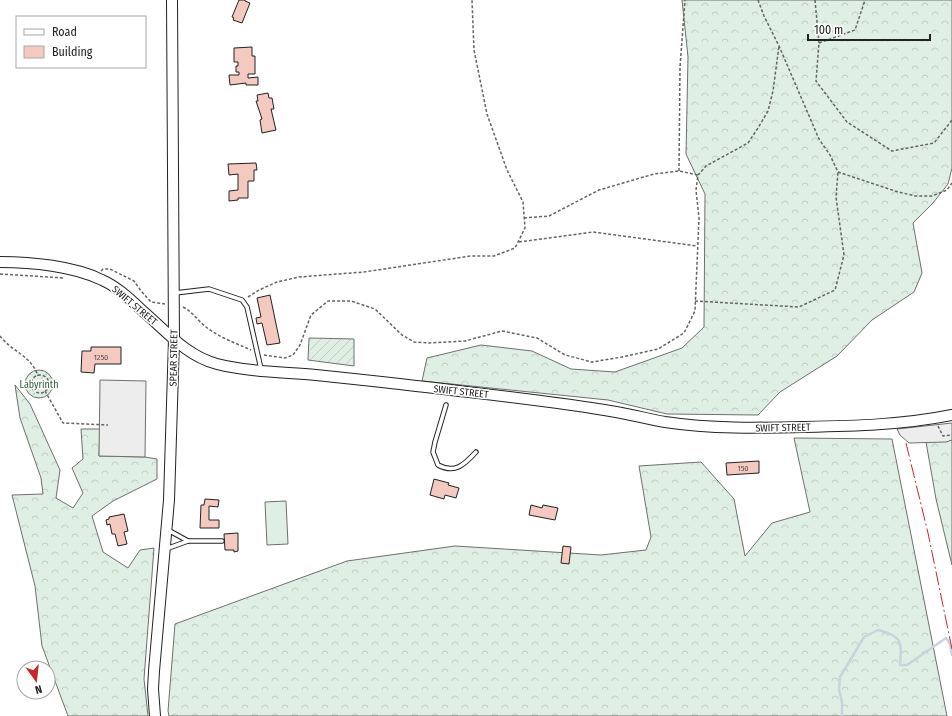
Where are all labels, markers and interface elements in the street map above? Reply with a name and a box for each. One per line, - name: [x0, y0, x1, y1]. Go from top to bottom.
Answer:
- legend: [16, 16, 146, 68]
- scale bar: [808, 16, 930, 42]
- text: 100 m: [814, 23, 843, 37]
- text: Road: [52, 25, 77, 39]
- text: Building: [52, 45, 93, 59]
- street label: SWIFT STREET: [109, 283, 160, 328]
- street label: SPEAR STREET: [168, 329, 181, 387]
- house number: 1250: [94, 353, 108, 362]
- park label: Labyrinth: [20, 379, 58, 391]
- street label: SWIFT STREET: [433, 383, 489, 401]
- street label: SWIFT STREET: [755, 422, 811, 434]
- house number: 150: [738, 464, 748, 473]
- north arrow: [16, 660, 56, 700]
- text: N: [34, 682, 43, 696]

